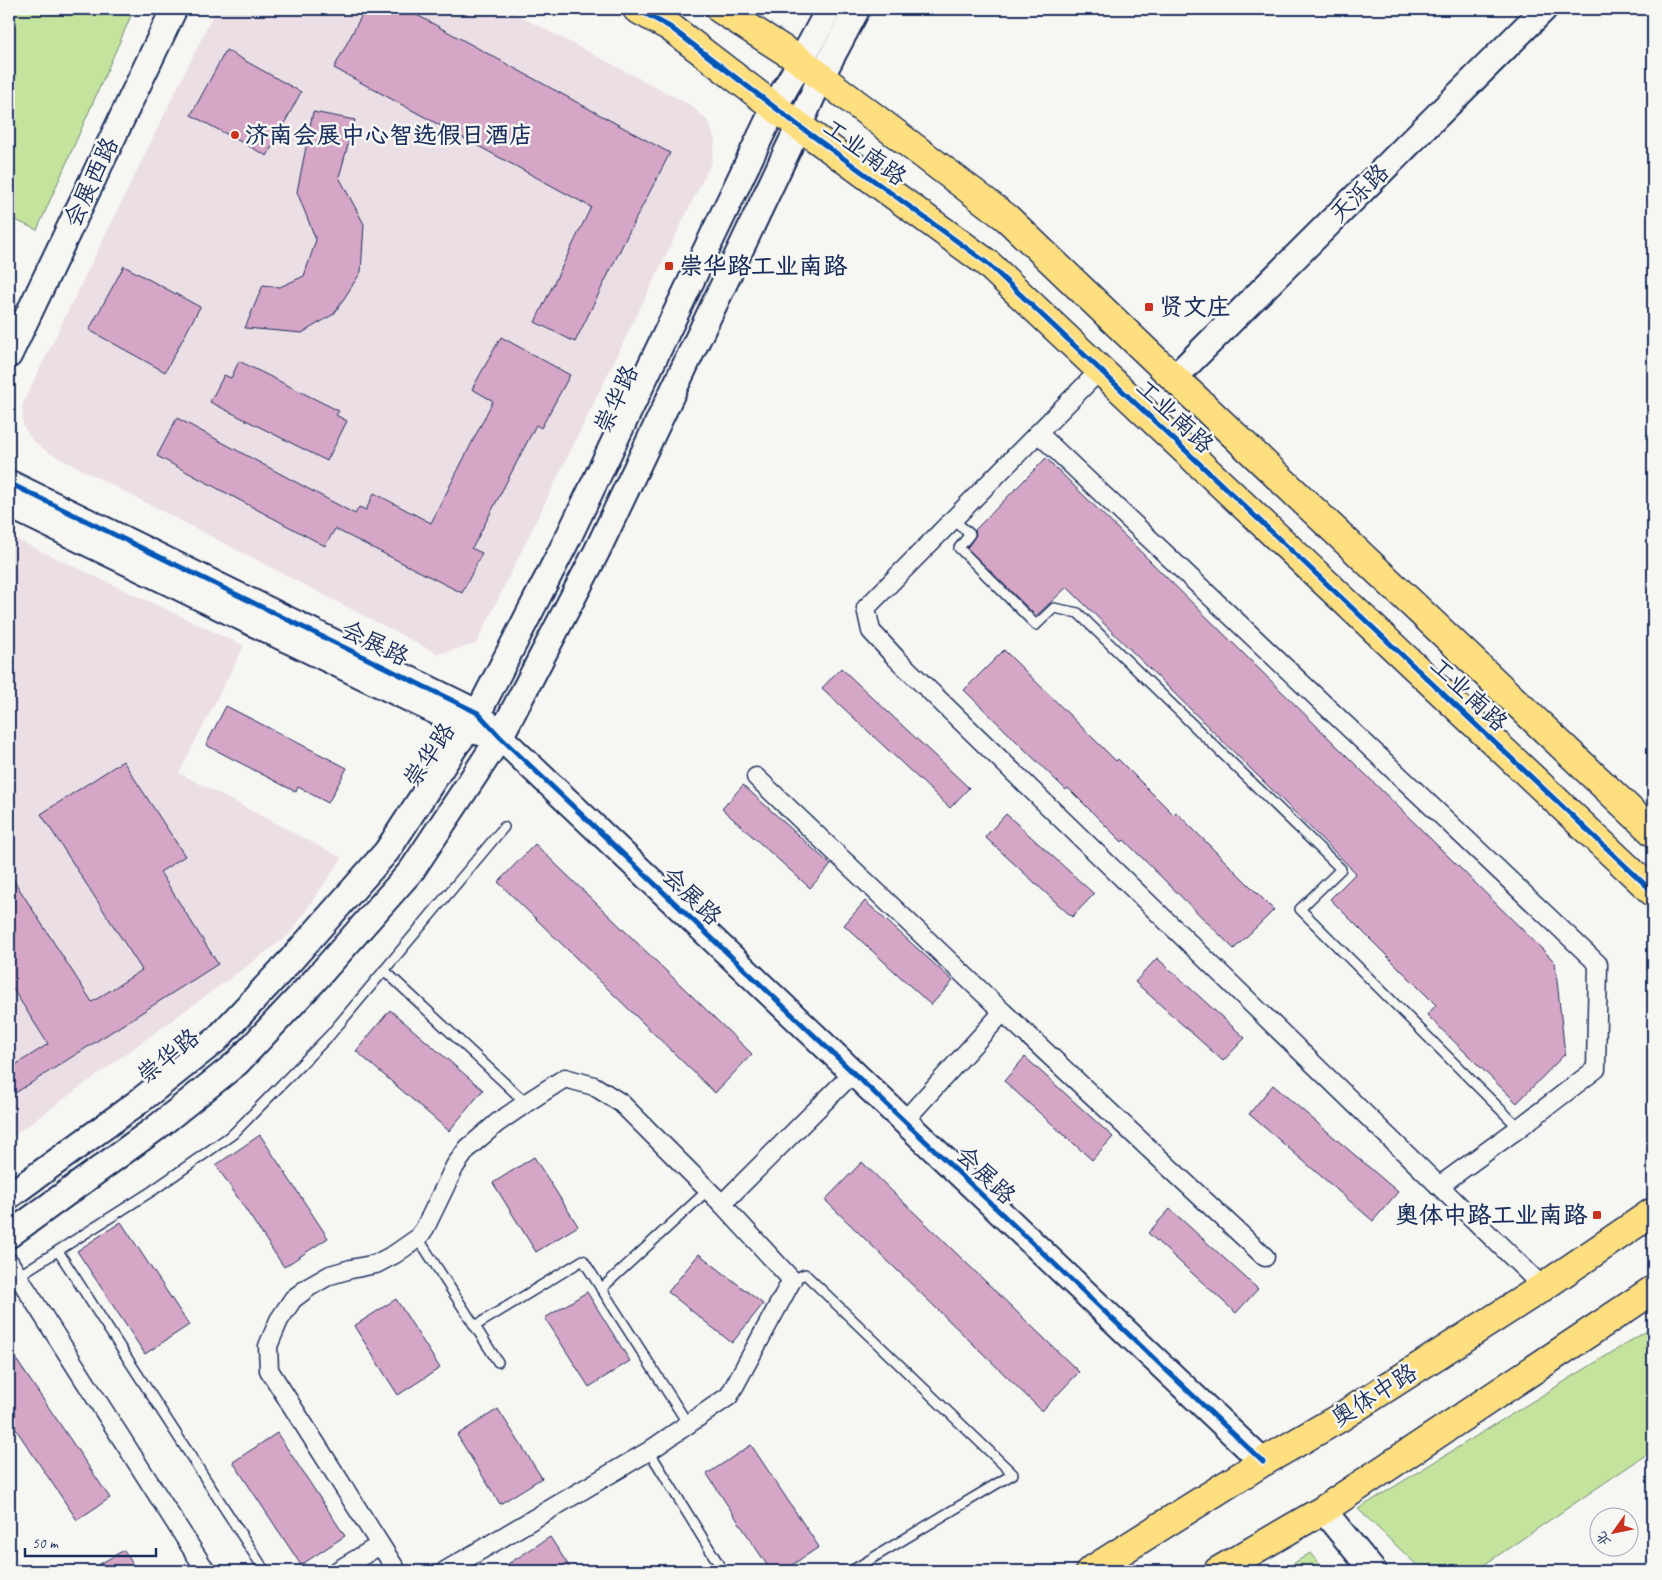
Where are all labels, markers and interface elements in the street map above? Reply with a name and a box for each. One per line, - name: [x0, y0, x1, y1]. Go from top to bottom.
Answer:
- street label: 工业南路: [817, 112, 913, 192]
- place label: 济南会展中心智选假日酒店: [245, 120, 533, 150]
- marker: 济南会展中心智选假日酒店: [229, 129, 241, 141]
- street label: 会展西路: [57, 132, 125, 232]
- street label: 天泺路: [1323, 157, 1395, 229]
- place label: 崇华路工业南路: [679, 251, 848, 281]
- marker: 崇华路工业南路: [663, 260, 675, 272]
- place label: 贤文庄: [1159, 292, 1231, 322]
- marker: 贤文庄: [1143, 301, 1155, 313]
- street label: 崇华路: [587, 360, 645, 438]
- street label: 工业南路: [1130, 372, 1220, 460]
- street label: 会展路: [336, 614, 414, 672]
- street label: 工业南路: [1424, 650, 1514, 738]
- street label: 崇华路: [396, 717, 462, 793]
- street label: 会展路: [656, 860, 728, 932]
- street label: 崇华路: [131, 1022, 205, 1090]
- street label: 会展路: [950, 1139, 1022, 1211]
- place label: 奥体中路工业南路: [1395, 1200, 1588, 1230]
- marker: 奥体中路工业南路: [1591, 1209, 1603, 1221]
- street label: 奥体中路: [1325, 1357, 1423, 1433]
- north arrow: [1590, 1508, 1640, 1558]
- scale bar: [25, 1525, 156, 1557]
- text: 北: [1593, 1528, 1614, 1549]
- text: 50 m: [32, 1534, 59, 1553]

